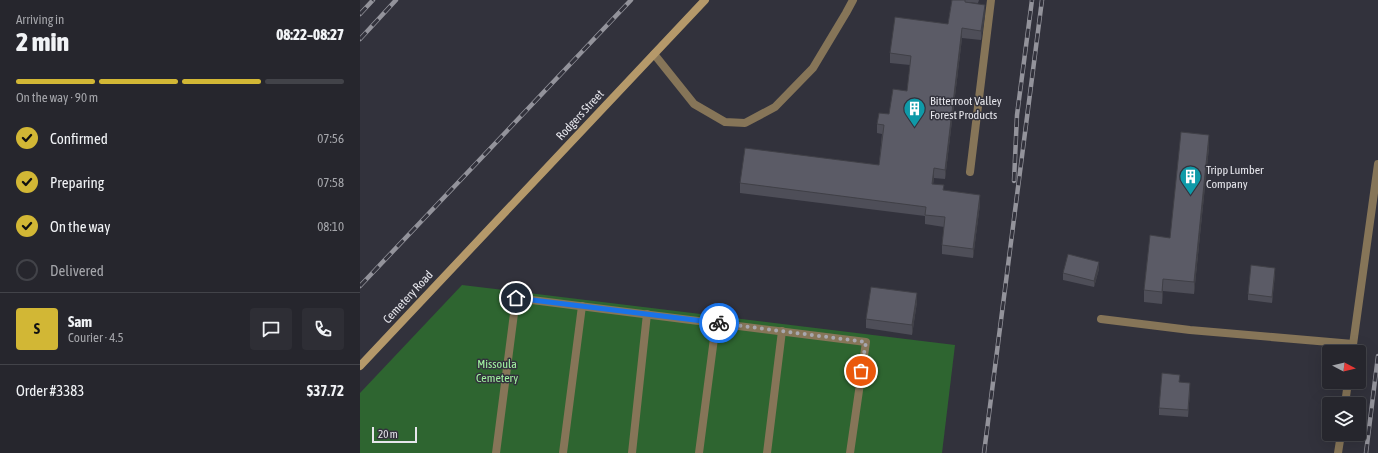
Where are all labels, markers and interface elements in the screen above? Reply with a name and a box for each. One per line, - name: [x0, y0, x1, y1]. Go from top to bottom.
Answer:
- text: Arriving in: [16, 12, 64, 27]
- text: 08:22–08:27: [276, 26, 344, 43]
- text: 2 min: [16, 27, 69, 57]
- street label: Rodgers Street: [553, 87, 607, 143]
- text: On the way · 90 m: [16, 90, 98, 105]
- place label: Bitterroot Valley Forest Products: [930, 94, 1002, 122]
- building icon: Bitterroot Valley Forest Products: [901, 95, 927, 128]
- icon: check: [16, 127, 38, 149]
- text: Confirmed: [50, 130, 108, 147]
- text: 07:56: [317, 131, 344, 146]
- place label: Tripp Lumber Company: [1206, 163, 1264, 191]
- building icon: Tripp Lumber Company: [1177, 164, 1203, 197]
- icon: check: [16, 171, 38, 193]
- text: Preparing: [50, 174, 104, 191]
- text: 07:58: [317, 175, 344, 190]
- icon: check: [16, 215, 38, 237]
- text: On the way: [50, 218, 111, 235]
- text: 08:10: [317, 219, 344, 234]
- text: Delivered: [50, 262, 104, 279]
- street label: Cemetery Road: [380, 268, 436, 326]
- pin: [499, 281, 533, 315]
- icon: home: [505, 287, 527, 309]
- courier: [699, 303, 739, 343]
- button: chat: [250, 308, 292, 350]
- button: phone: [302, 308, 344, 350]
- icon: bike: [708, 312, 730, 334]
- text: Sam: [68, 313, 92, 330]
- text: S: [34, 320, 40, 337]
- text: Courier · 4.5: [68, 330, 124, 345]
- north arrow: [1322, 345, 1366, 389]
- map controls: [1322, 345, 1366, 441]
- pin: [844, 354, 878, 388]
- park label: Missoula Cemetery: [476, 357, 518, 385]
- icon: bag: [850, 360, 872, 382]
- text: Order #3383: [16, 382, 84, 399]
- text: $37.72: [307, 382, 344, 399]
- button: layers: [1322, 397, 1366, 441]
- scale bar: [372, 425, 417, 444]
- text: 20 m: [378, 428, 398, 440]

